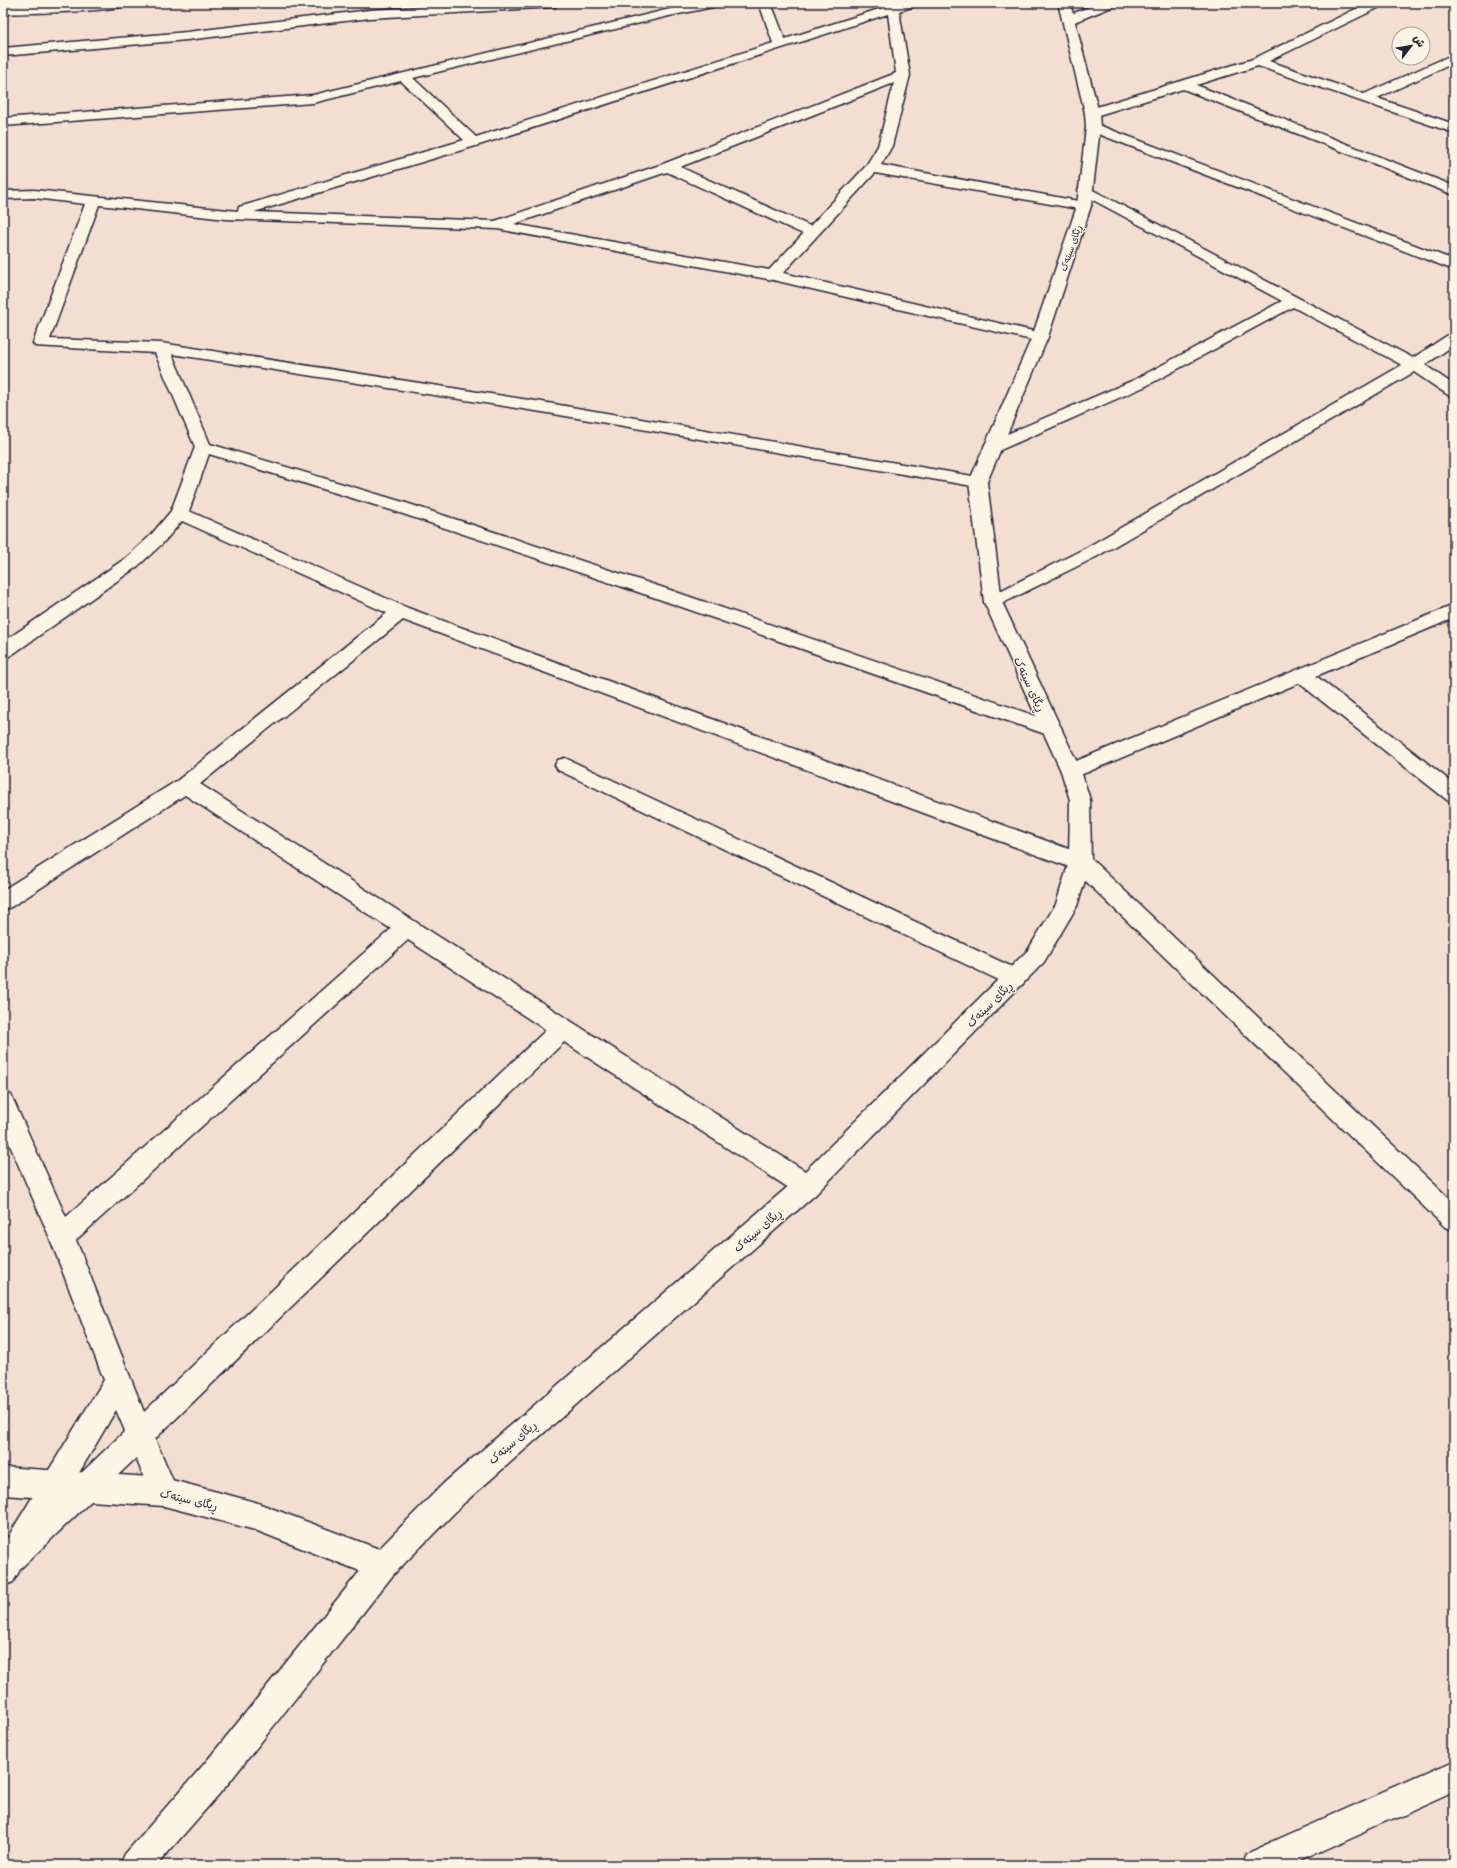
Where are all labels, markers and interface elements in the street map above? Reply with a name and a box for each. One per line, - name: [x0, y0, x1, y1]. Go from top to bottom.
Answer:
- north arrow: [1391, 26, 1431, 66]
- text: ش: [1410, 31, 1430, 50]
- street label: ڕێگای سیتەک: [1056, 223, 1086, 274]
- street label: ڕیگای سیتەک: [1009, 654, 1050, 715]
- street label: ڕیگای سیتەک: [962, 977, 1017, 1032]
- street label: ڕیگای سیتەک: [729, 1204, 785, 1257]
- street label: ڕیگای سیتەک: [484, 1416, 540, 1469]
- street label: ڕیگای سیتەک: [158, 1484, 220, 1515]

